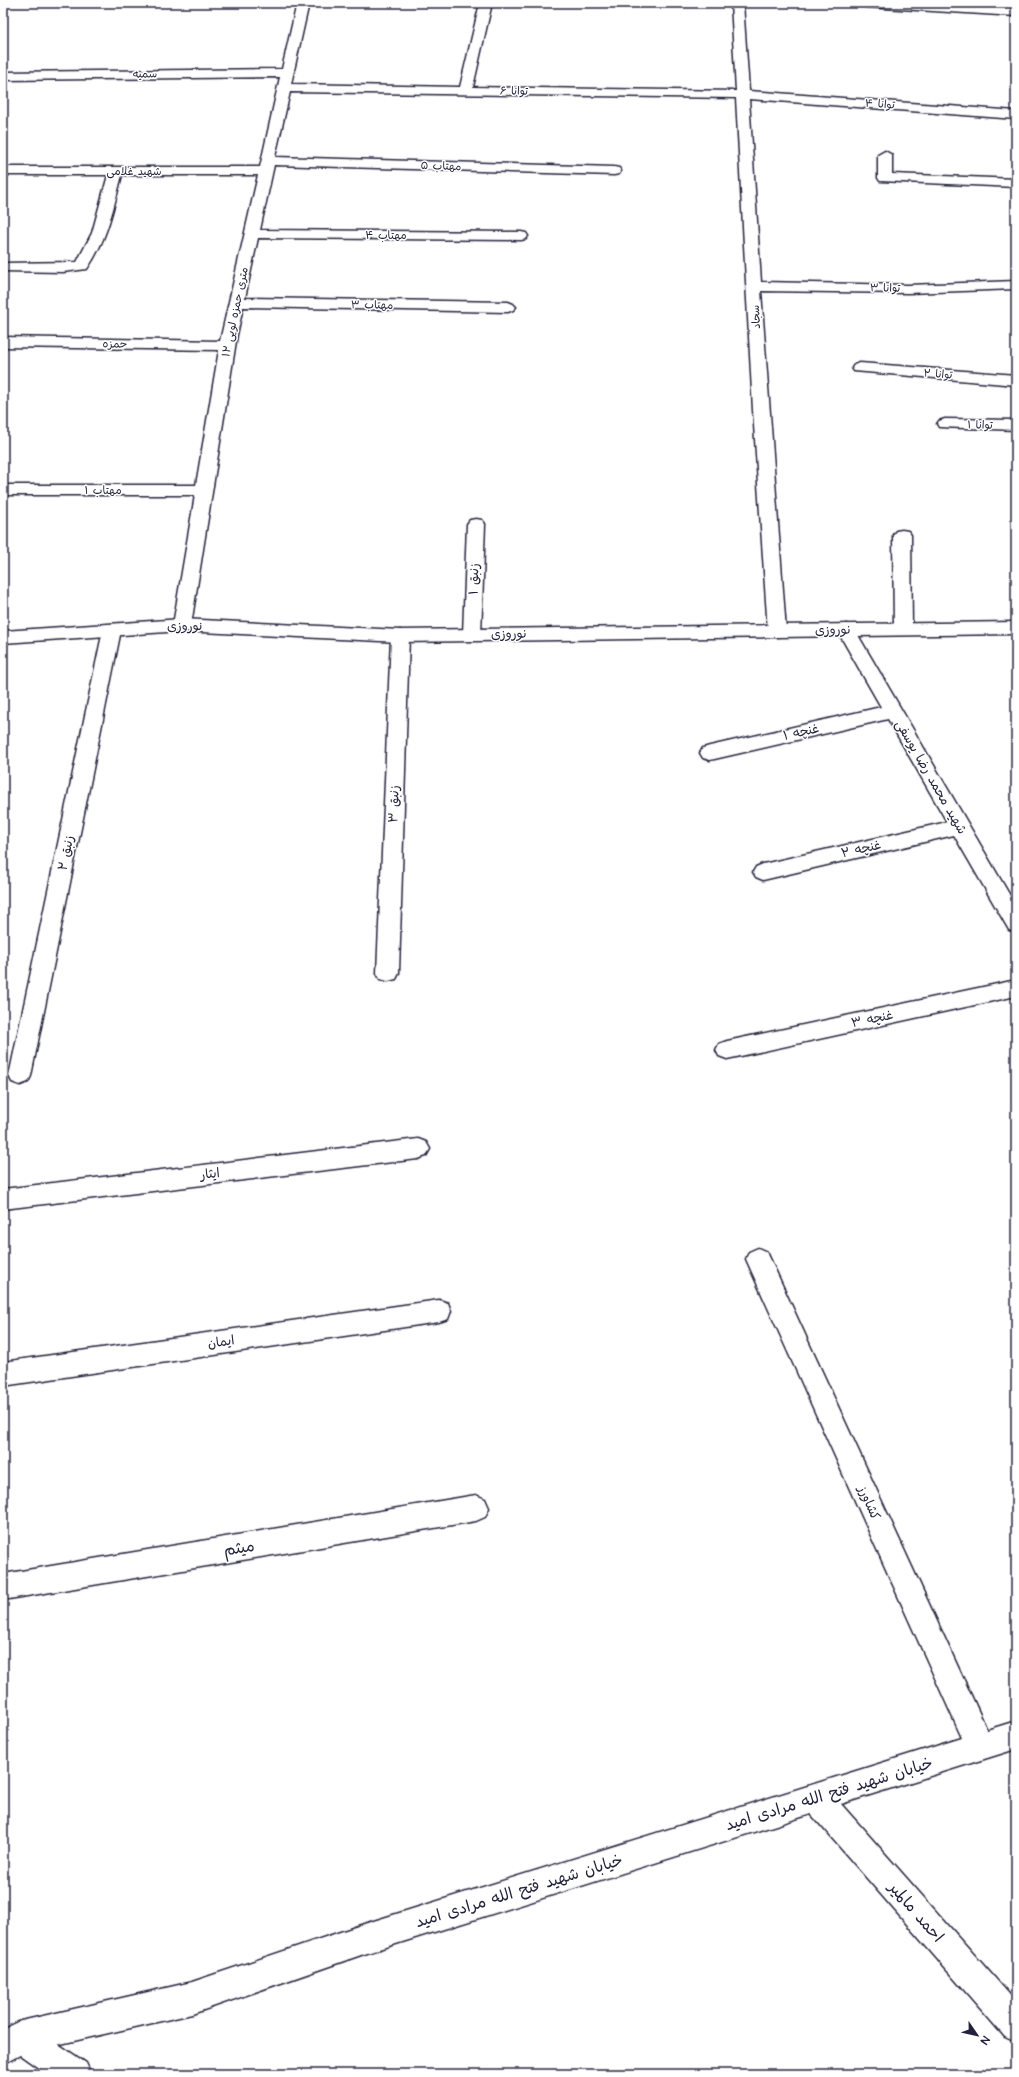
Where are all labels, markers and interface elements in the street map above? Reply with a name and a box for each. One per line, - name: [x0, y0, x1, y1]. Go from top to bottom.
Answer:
- street label: سمیه: [133, 66, 157, 82]
- street label: توانا ۶: [500, 83, 529, 99]
- street label: توانا ۴: [865, 95, 896, 113]
- street label: مهتاب ۵: [420, 158, 462, 174]
- street label: شهید غلامی: [107, 164, 161, 179]
- street label: مهتاب ۴: [365, 228, 407, 243]
- street label: ۱۲ متری حمزه لویی: [218, 266, 252, 358]
- street label: توانا ۳: [870, 280, 901, 296]
- street label: مهتاب ۳: [351, 297, 393, 313]
- street label: سجاد: [748, 305, 764, 329]
- street label: حمزه: [103, 336, 127, 352]
- street label: توانا ۲: [923, 366, 954, 383]
- street label: توانا ۱: [967, 417, 994, 433]
- street label: مهتاب ۱: [84, 483, 122, 498]
- street label: زنبق ۱: [464, 563, 484, 595]
- street label: نوروزی: [167, 617, 203, 635]
- street label: نوروزی: [815, 621, 851, 639]
- street label: نوروزی: [491, 625, 527, 643]
- street label: شهید محمد رضا یوسفی: [891, 717, 971, 837]
- street label: غنچه ۱: [781, 719, 821, 745]
- street label: زنبق ۳: [384, 785, 404, 823]
- street label: زنبق ۲: [53, 834, 79, 872]
- street label: غنچه ۲: [839, 836, 883, 862]
- street label: غنچه ۳: [849, 1006, 895, 1032]
- street label: ایثار: [198, 1164, 221, 1184]
- street label: ایمان: [206, 1331, 236, 1353]
- street label: کشاورز: [853, 1482, 885, 1523]
- street label: میثم: [222, 1535, 256, 1562]
- street label: خیابان شهید فتح الله مرادی امید: [723, 1752, 935, 1836]
- street label: خیابان شهید فتح الله مرادی امید: [413, 1849, 625, 1933]
- street label: احمد مالمیر: [882, 1875, 949, 1947]
- north arrow: [957, 2015, 997, 2055]
- text: N: [977, 2033, 993, 2047]

